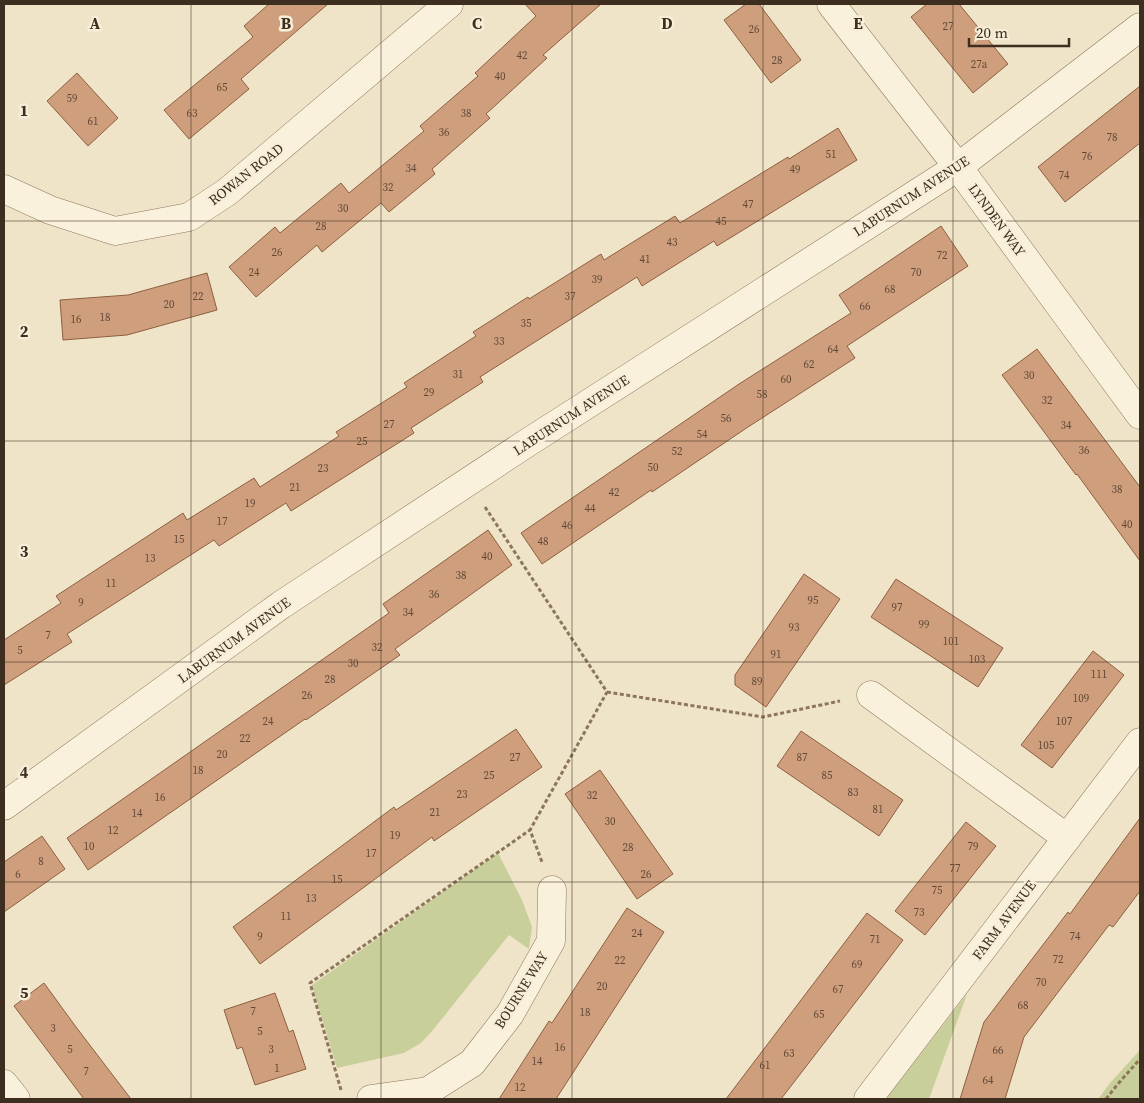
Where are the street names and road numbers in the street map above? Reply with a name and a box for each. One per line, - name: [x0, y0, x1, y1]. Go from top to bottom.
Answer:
- street label: ROWAN ROAD: [204, 138, 288, 210]
- street label: LABURNUM AVENUE: [849, 151, 973, 241]
- street label: LYNDEN WAY: [964, 179, 1030, 261]
- street label: LABURNUM AVENUE: [509, 370, 633, 460]
- street label: LABURNUM AVENUE: [174, 592, 294, 688]
- street label: FARM AVENUE: [967, 876, 1041, 964]
- street label: BOURNE WAY: [489, 947, 553, 1032]

